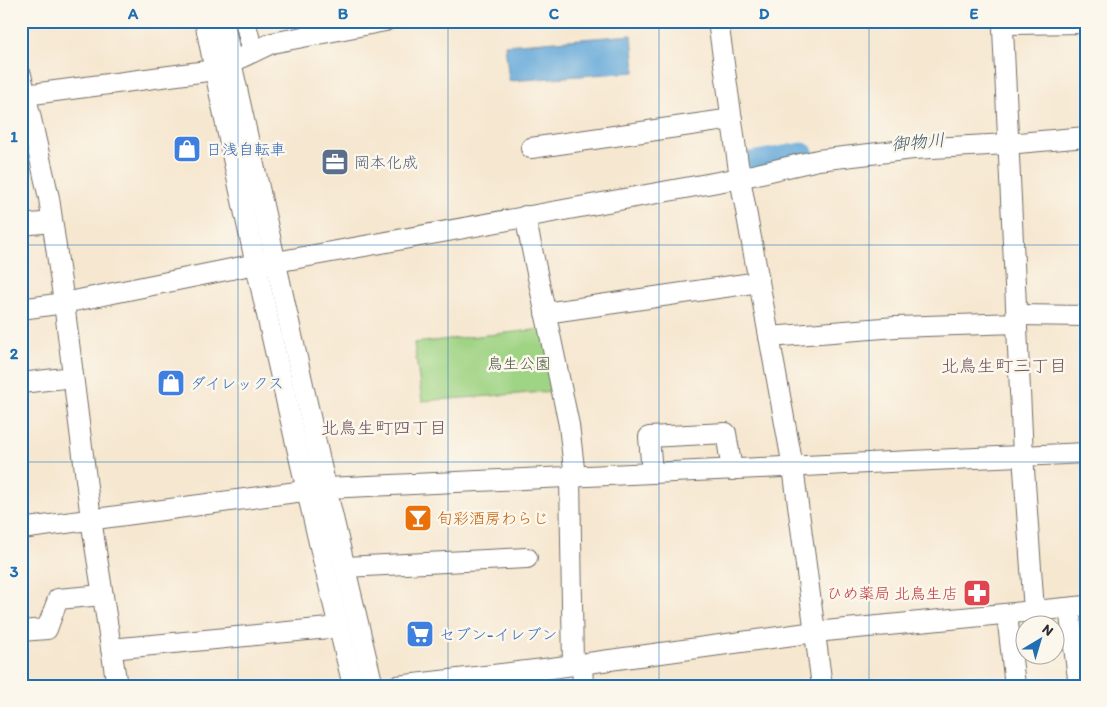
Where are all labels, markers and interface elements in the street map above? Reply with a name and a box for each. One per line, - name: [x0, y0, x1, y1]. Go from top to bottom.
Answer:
- text: A: [127, 4, 139, 23]
- text: B: [338, 4, 349, 23]
- text: C: [549, 4, 560, 23]
- text: D: [759, 4, 770, 23]
- text: E: [970, 4, 979, 23]
- text: 1: [10, 127, 18, 146]
- water label: 御物川: [890, 129, 946, 155]
- shop icon: 日浅自転車: [172, 134, 202, 164]
- place label: 日浅自転車: [206, 140, 286, 159]
- office icon: 岡本化成: [320, 147, 350, 177]
- place label: 岡本化成: [354, 153, 418, 172]
- text: 2: [10, 344, 19, 363]
- park label: 鳥生公園: [487, 354, 551, 373]
- district label: 北鳥生町三丁目: [941, 355, 1067, 377]
- shop icon: ダイレックス: [156, 368, 186, 398]
- place label: ダイレックス: [190, 374, 284, 393]
- district label: 北鳥生町四丁目: [321, 417, 447, 439]
- bar icon: 旬彩酒房わらじ: [403, 503, 433, 533]
- place label: 旬彩酒房わらじ: [437, 509, 549, 528]
- text: 3: [10, 562, 19, 581]
- pharmacy icon: ひめ薬局 北鳥生店: [962, 578, 992, 608]
- place label: ひめ薬局 北鳥生店: [826, 584, 958, 603]
- north arrow: [1014, 614, 1064, 664]
- supermarket icon: セブン-イレブン: [405, 619, 435, 649]
- text: N: [1039, 621, 1057, 640]
- place label: セブン-イレブン: [439, 625, 557, 644]

